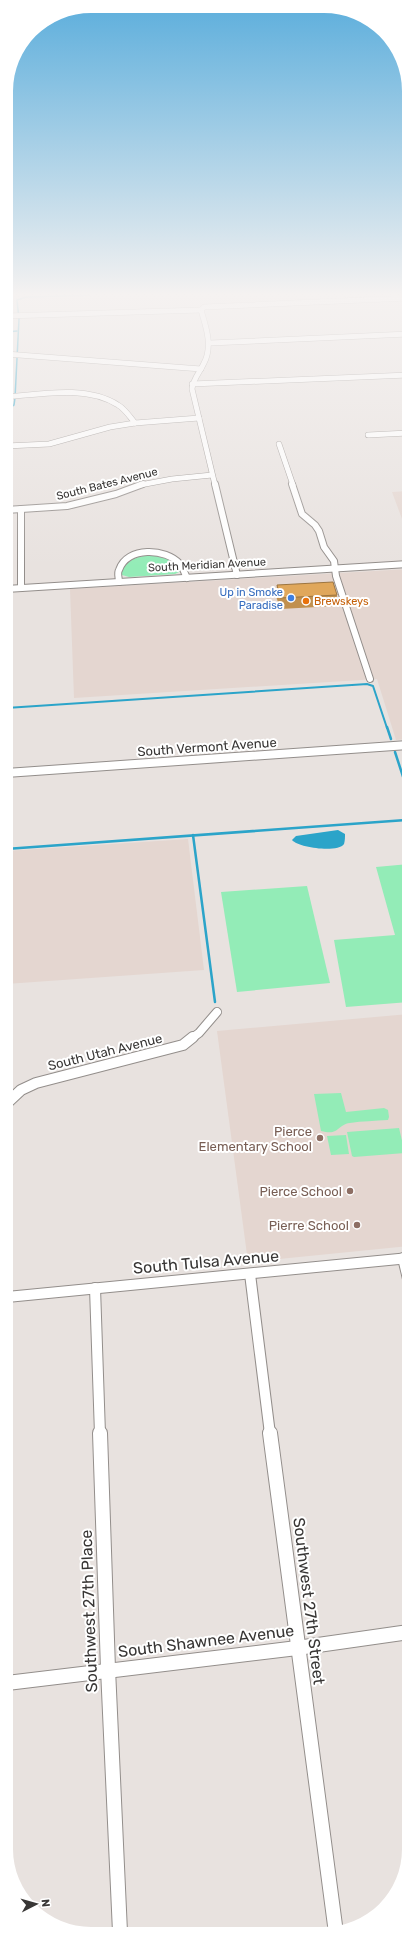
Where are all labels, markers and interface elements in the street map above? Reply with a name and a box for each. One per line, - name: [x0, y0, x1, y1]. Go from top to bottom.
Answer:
- street label: South Bates Avenue: [55, 465, 159, 503]
- street label: South Meridian Avenue: [148, 555, 266, 575]
- place label: Up in Smoke Paradise: [220, 586, 283, 612]
- marker: Up in Smoke Paradise: [286, 593, 296, 603]
- place label: Brewskeys: [314, 595, 369, 608]
- marker: Brewskeys: [301, 596, 311, 606]
- street label: South Vermont Avenue: [137, 735, 277, 759]
- street label: South Utah Avenue: [46, 1031, 164, 1073]
- place label: Pierce Elementary School: [199, 1124, 312, 1154]
- marker: Pierce Elementary School: [315, 1133, 325, 1143]
- place label: Pierce School: [260, 1184, 342, 1199]
- marker: Pierce School: [345, 1186, 355, 1196]
- place label: Pierre School: [269, 1218, 349, 1233]
- marker: Pierre School: [352, 1220, 362, 1230]
- street label: South Tulsa Avenue: [132, 1246, 280, 1278]
- street label: Southwest 27th Street: [289, 1516, 329, 1686]
- street label: Southwest 27th Place: [77, 1529, 101, 1693]
- street label: South Shawnee Avenue: [117, 1621, 295, 1661]
- north arrow: [16, 1884, 56, 1924]
- text: N: [39, 1898, 52, 1908]

